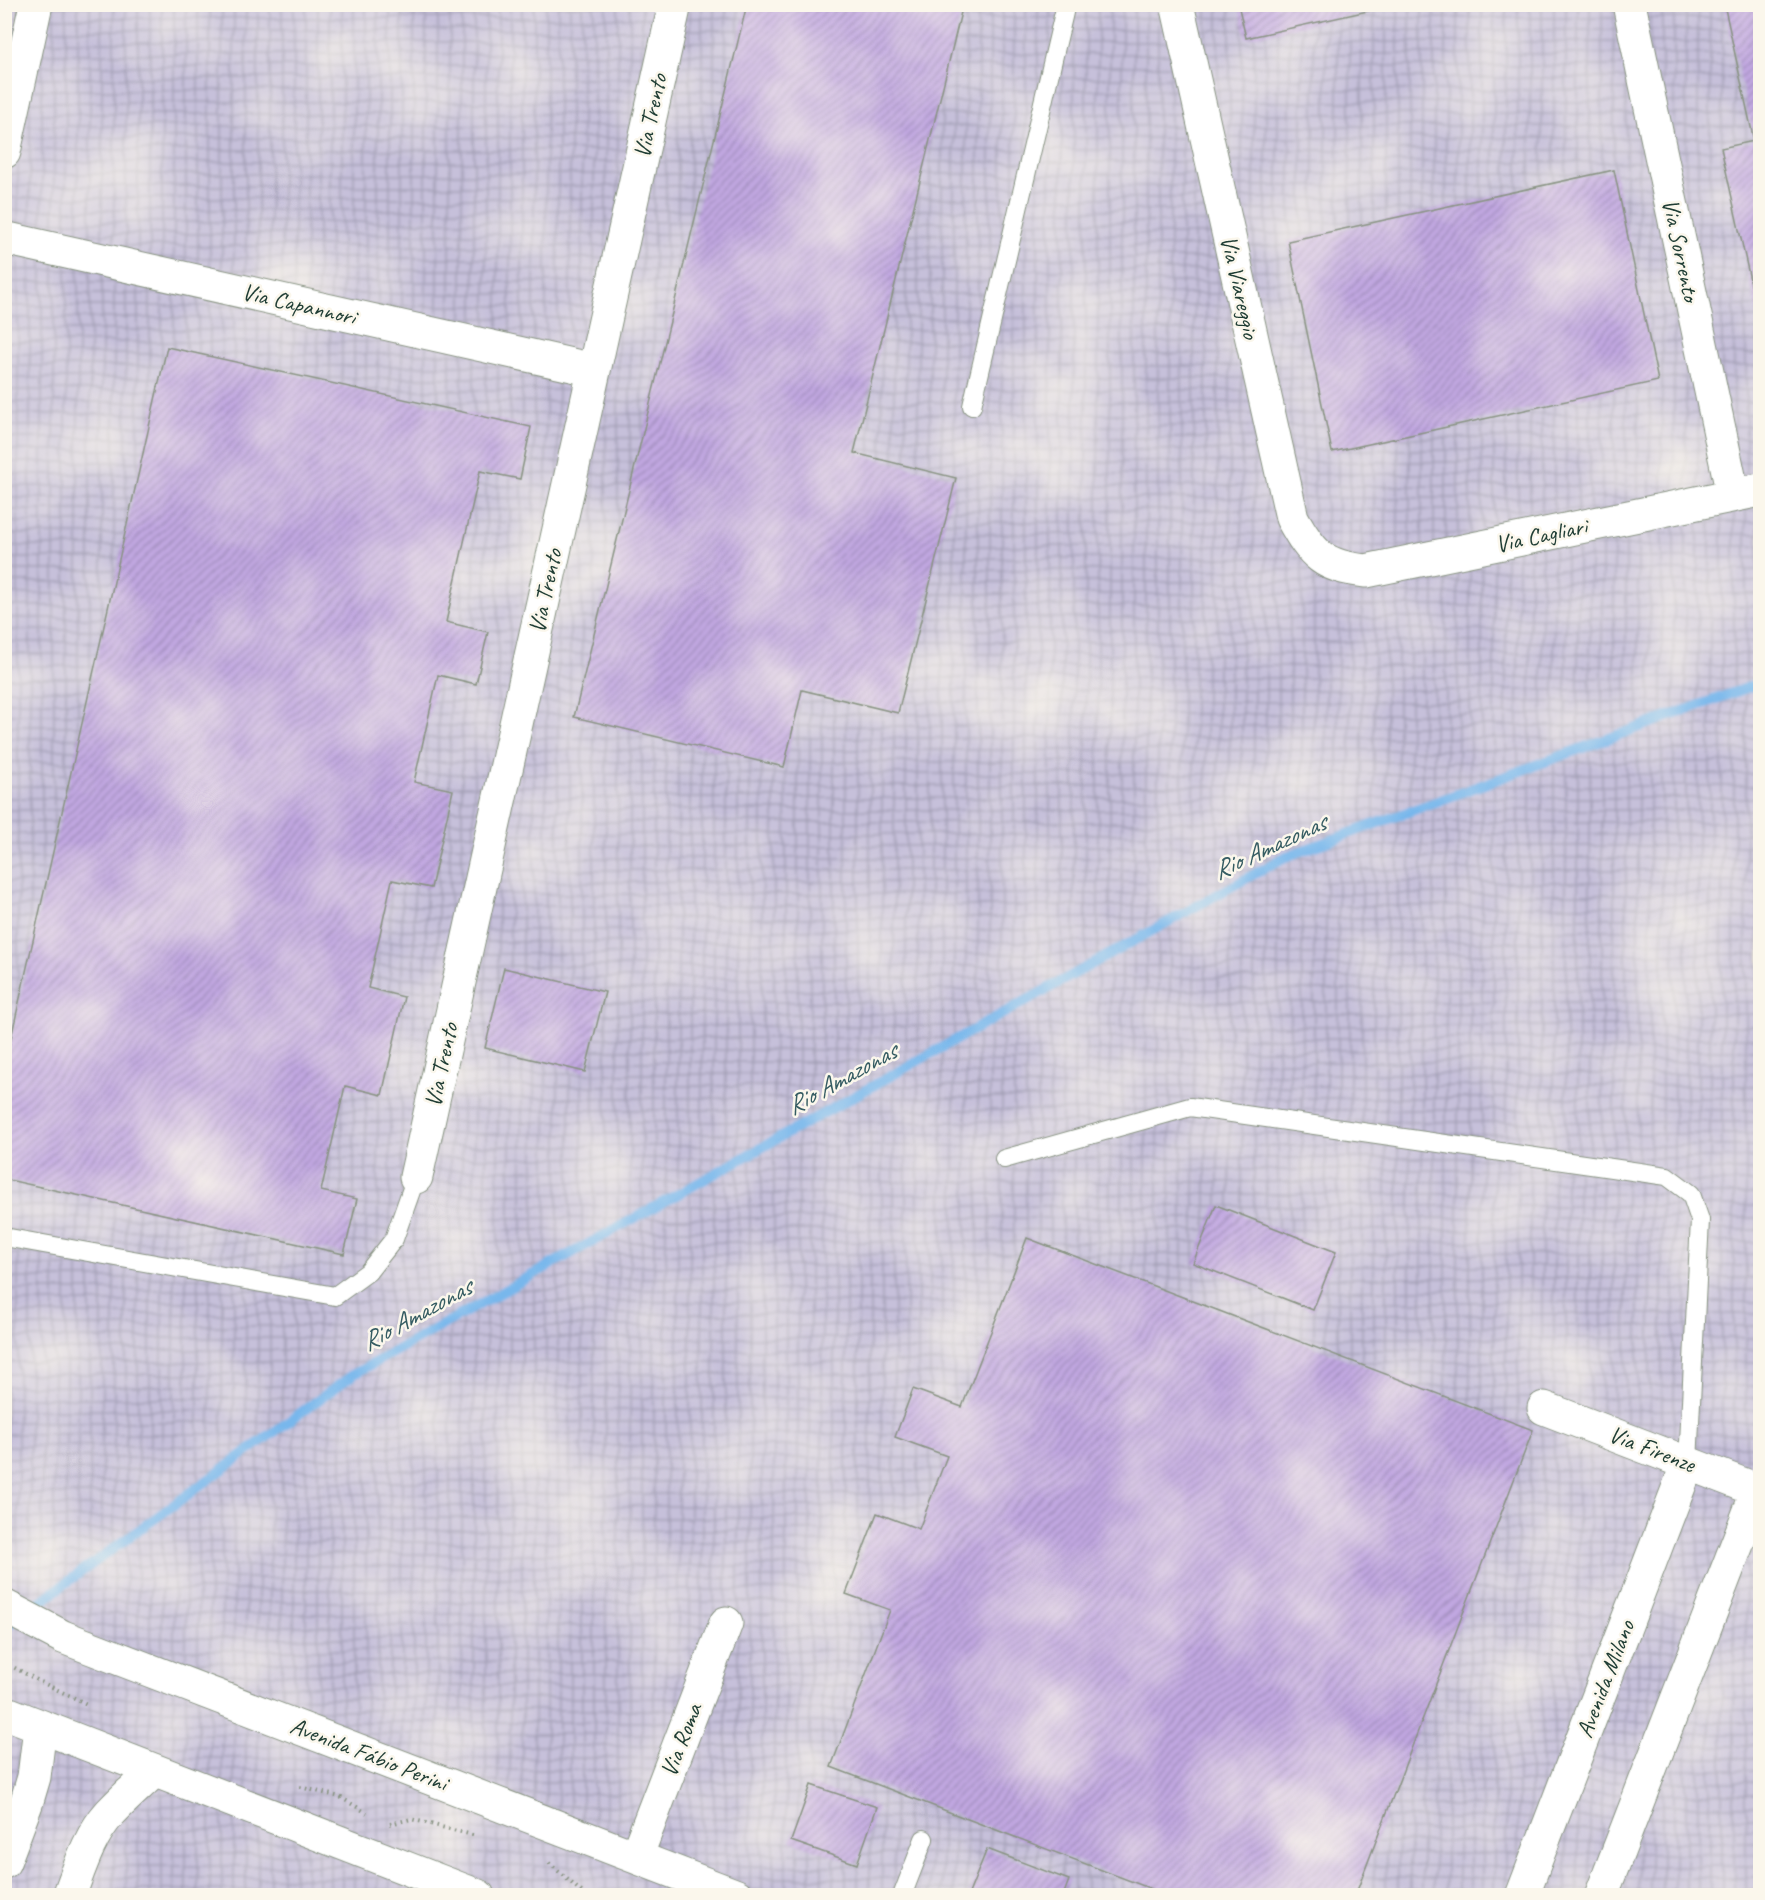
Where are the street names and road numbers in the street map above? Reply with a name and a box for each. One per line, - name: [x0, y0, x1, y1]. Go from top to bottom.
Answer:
- street label: Via Trento: [626, 70, 674, 161]
- street label: Via Sorrento: [1656, 196, 1707, 307]
- street label: Via Viareggio: [1214, 233, 1267, 343]
- street label: Via Capannori: [239, 276, 362, 332]
- street label: Via Cagliari: [1492, 510, 1593, 559]
- street label: Via Trento: [521, 545, 569, 636]
- street label: Via Trento: [417, 1019, 465, 1110]
- street label: Via Firenze: [1605, 1419, 1701, 1480]
- street label: Avenida Milano: [1569, 1615, 1642, 1742]
- street label: Via Roma: [653, 1698, 709, 1781]
- street label: Avenida Fábio Perini: [286, 1710, 454, 1799]

